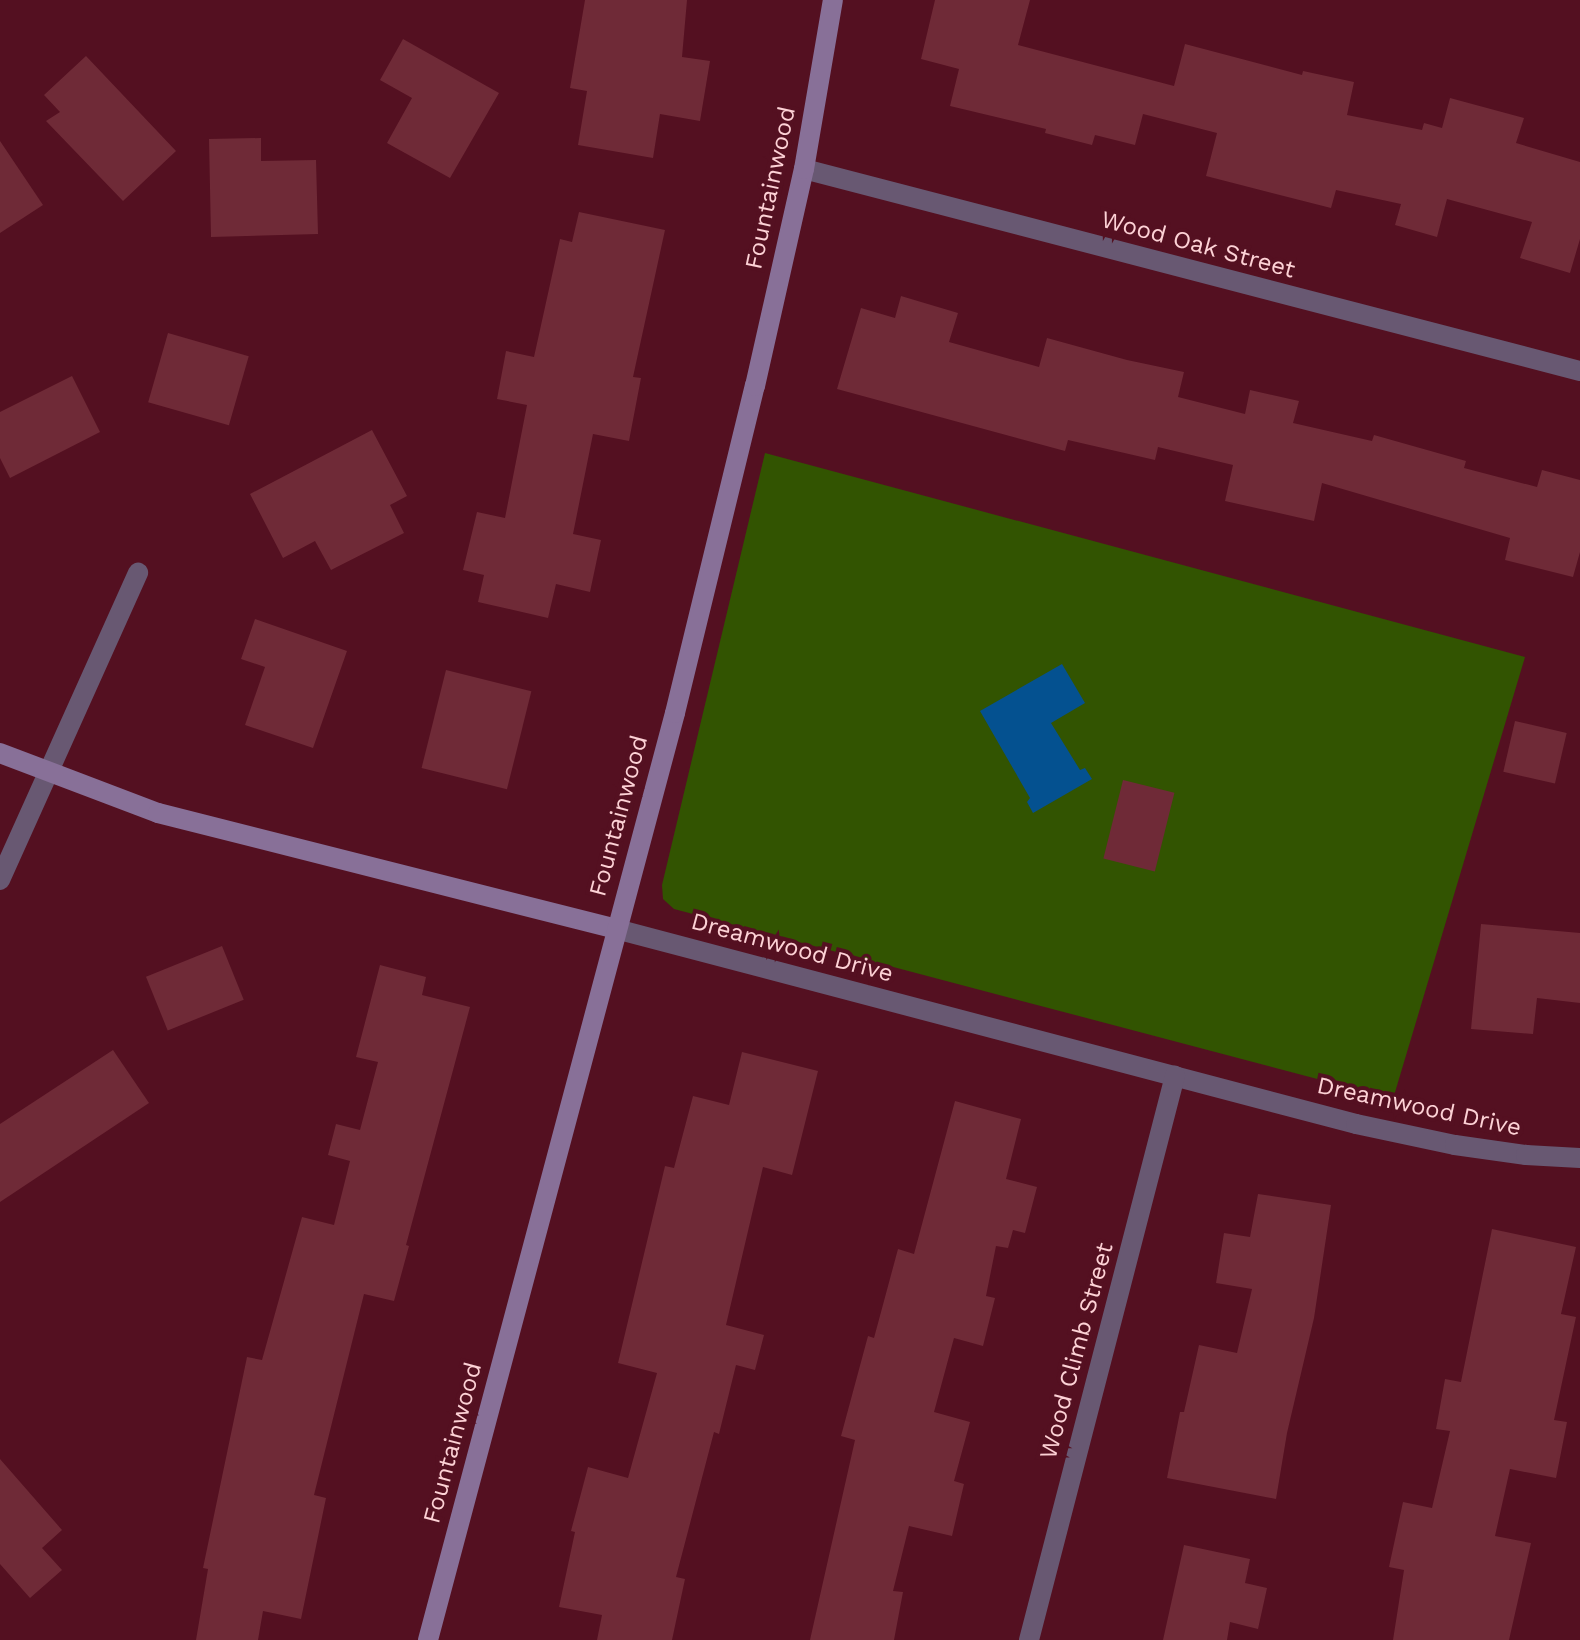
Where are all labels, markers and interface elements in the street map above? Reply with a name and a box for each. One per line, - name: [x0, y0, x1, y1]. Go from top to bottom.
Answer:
- street label: Fountainwood: [740, 104, 802, 272]
- street label: Wood Oak Street: [1098, 205, 1298, 285]
- street label: Fountainwood: [584, 732, 654, 900]
- street label: Dreamwood Drive: [688, 907, 896, 989]
- street label: Dreamwood Drive: [1314, 1071, 1524, 1143]
- street label: Wood Climb Street: [1034, 1240, 1120, 1462]
- street label: Fountainwood: [418, 1359, 488, 1527]

